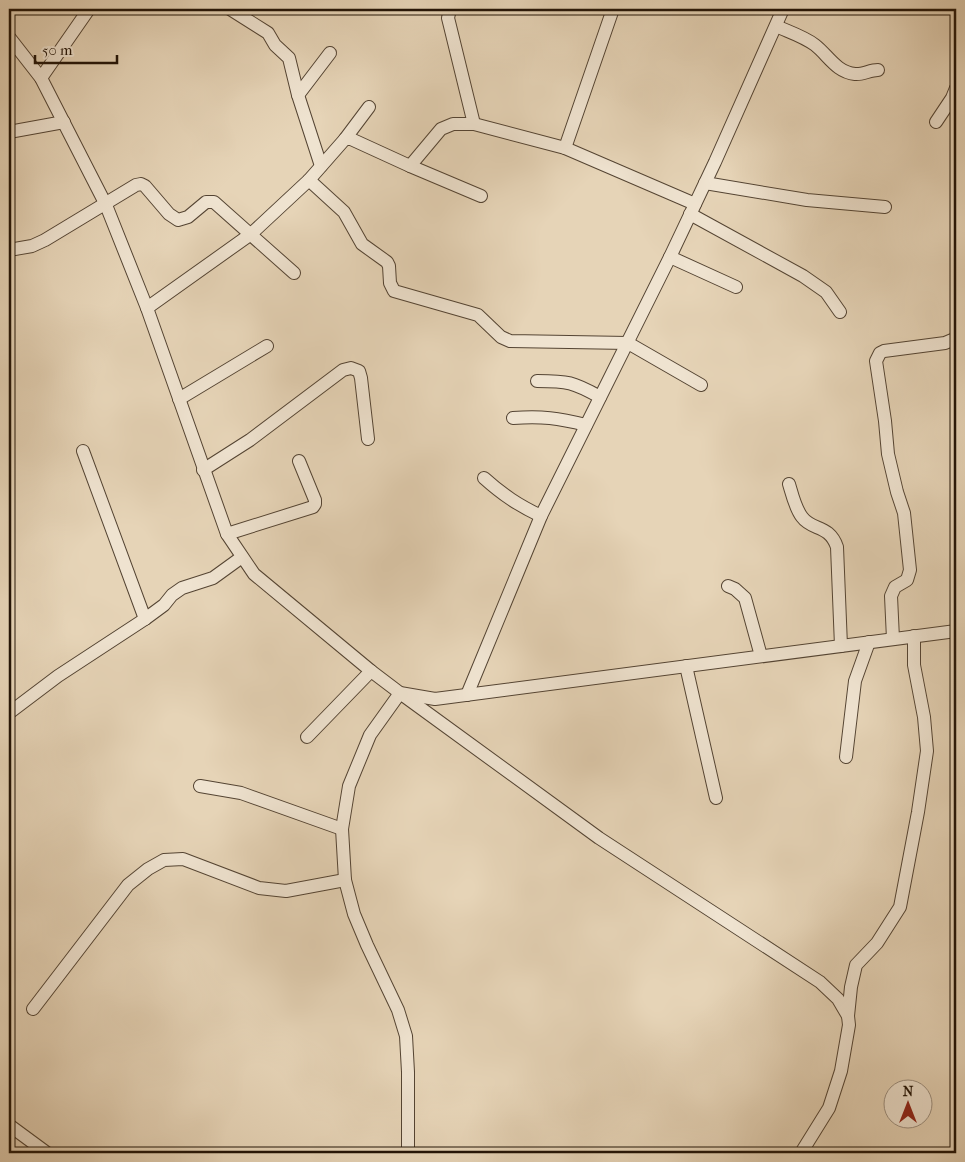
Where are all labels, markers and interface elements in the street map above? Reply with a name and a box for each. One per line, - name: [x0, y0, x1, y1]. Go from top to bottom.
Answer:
- scale bar: [35, 32, 118, 64]
- text: 50 m: [42, 41, 73, 59]
- north arrow: [882, 1080, 932, 1130]
- text: N: [903, 1083, 914, 1100]

